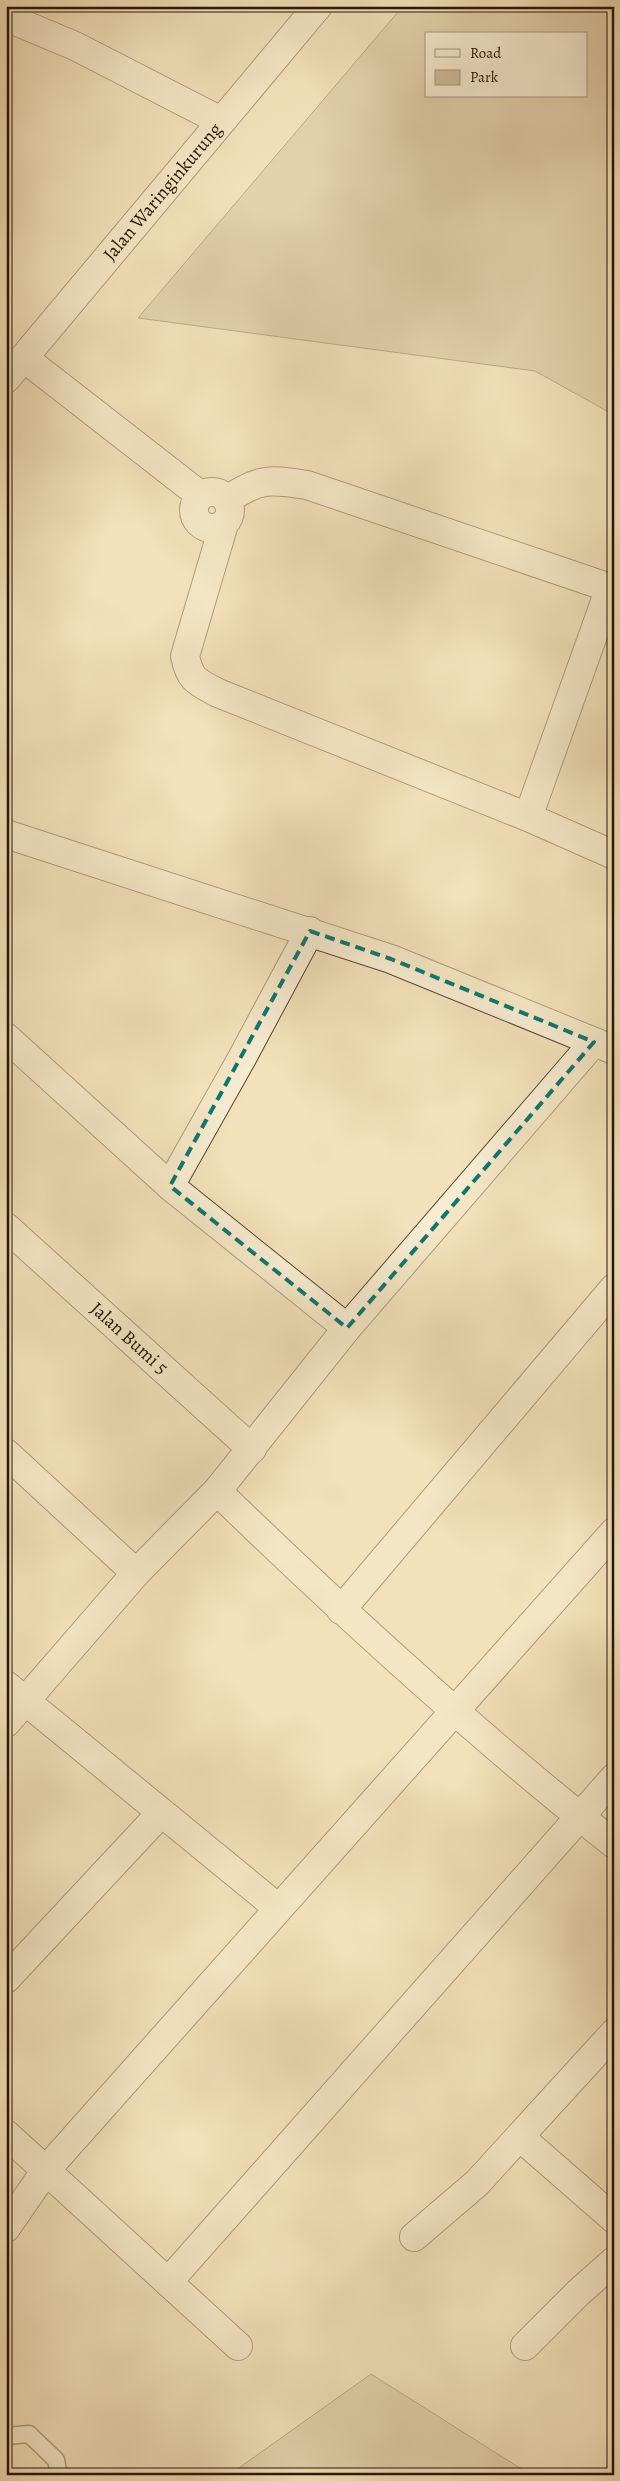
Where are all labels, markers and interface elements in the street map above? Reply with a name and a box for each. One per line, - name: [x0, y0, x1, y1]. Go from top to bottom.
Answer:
- legend: [425, 32, 588, 98]
- text: Road: [470, 43, 502, 63]
- text: Park: [470, 67, 499, 87]
- street label: Jalan Waringinkurung: [97, 117, 228, 266]
- street label: Jalan Bumi 5: [85, 1296, 174, 1380]

